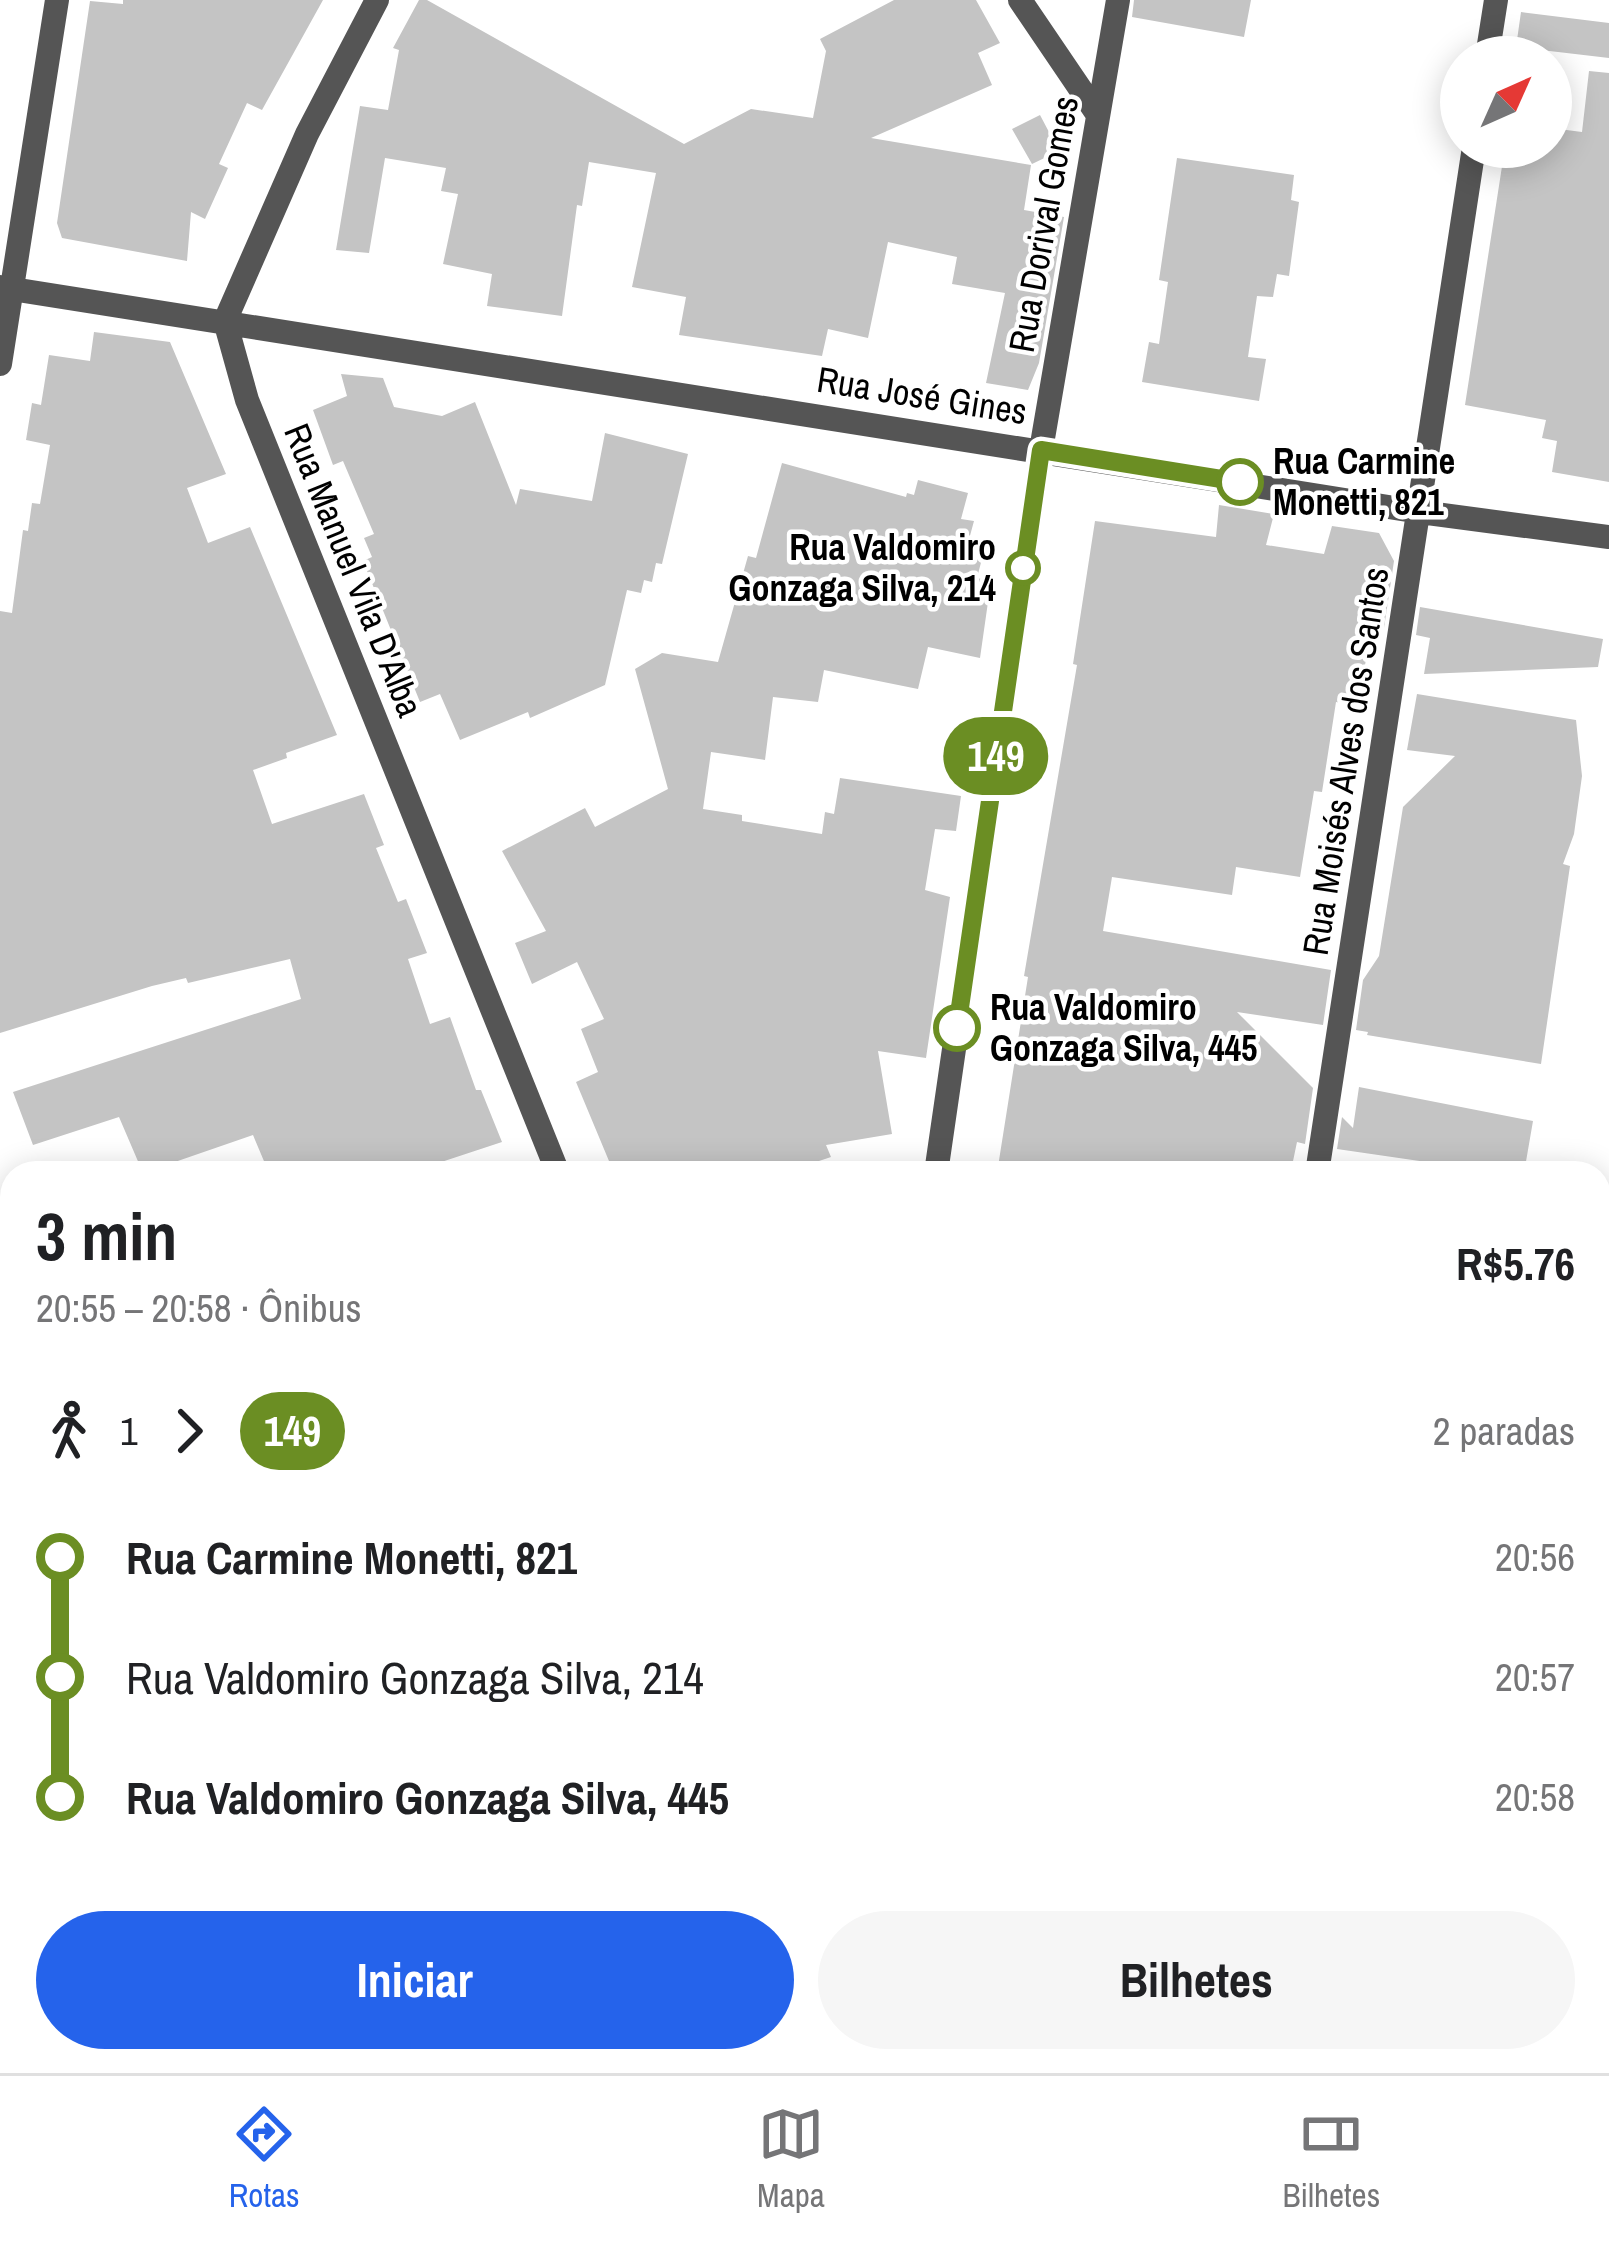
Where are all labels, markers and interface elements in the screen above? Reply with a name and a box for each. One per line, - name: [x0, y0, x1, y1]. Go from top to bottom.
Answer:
- north arrow: [1440, 36, 1572, 168]
- map controls: [1440, 36, 1572, 168]
- street label: Rua Dorival Gomes: [997, 92, 1089, 356]
- street label: Rua José Gines: [814, 355, 1030, 435]
- street label: Rua Manuel Vila D'Alba: [273, 416, 435, 724]
- place label: Rua Carmine Monetti, 821: [1273, 437, 1455, 526]
- marker: Rua Carmine Monetti, 821: [1218, 460, 1262, 504]
- place label: Rua Valdomiro Gonzaga Silva, 214: [729, 523, 997, 612]
- marker: Rua Valdomiro Gonzaga Silva, 214: [1007, 552, 1039, 584]
- street label: Rua Moisés Alves dos Santos: [1291, 564, 1399, 958]
- line badge: 149: [927, 717, 1065, 795]
- text: 149: [967, 728, 1025, 784]
- place label: Rua Valdomiro Gonzaga Silva, 445: [990, 983, 1257, 1072]
- marker: Rua Valdomiro Gonzaga Silva, 445: [935, 1006, 979, 1050]
- text: 3 min: [36, 1192, 177, 1281]
- text: R$5.76: [1456, 1233, 1575, 1294]
- text: 20:55 – 20:58 · Ônibus: [36, 1282, 361, 1334]
- icon: walk: [36, 1398, 102, 1464]
- icon: forward: [156, 1398, 222, 1464]
- text: 149: [264, 1403, 321, 1459]
- text: 1: [120, 1405, 138, 1457]
- text: 2 paradas: [1433, 1405, 1575, 1457]
- text: Rua Carmine Monetti, 821: [126, 1527, 577, 1588]
- text: 20:56: [1495, 1531, 1575, 1583]
- text: Rua Valdomiro Gonzaga Silva, 214: [126, 1647, 704, 1708]
- text: 20:57: [1495, 1651, 1575, 1703]
- text: Rua Valdomiro Gonzaga Silva, 445: [126, 1767, 729, 1828]
- text: 20:58: [1495, 1771, 1575, 1823]
- button: Iniciar: [36, 1911, 794, 2049]
- button: Bilhetes: [818, 1911, 1575, 2049]
- tab: Rotas: [229, 2101, 299, 2217]
- tab: Mapa: [757, 2101, 825, 2217]
- tab: Bilhetes: [1282, 2101, 1380, 2217]

